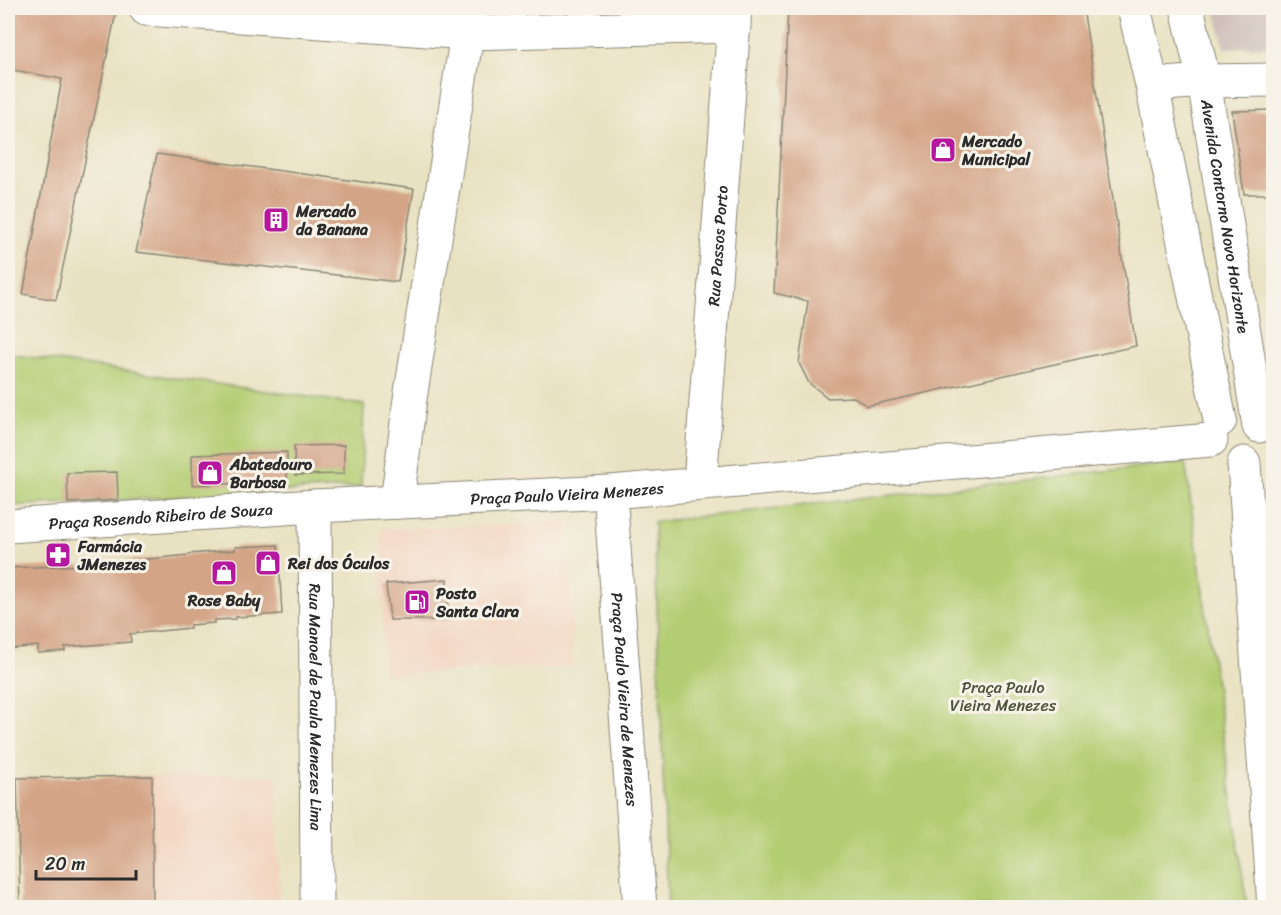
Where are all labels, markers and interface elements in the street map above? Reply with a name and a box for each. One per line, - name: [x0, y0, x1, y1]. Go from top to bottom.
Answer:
- street label: Avenida Contorno Novo Horizonte: [1192, 96, 1259, 336]
- place label: Mercado Municipal: [961, 127, 1032, 174]
- shop icon: Mercado Municipal: [928, 135, 958, 165]
- street label: Rua Passos Porto: [699, 184, 736, 307]
- place label: Mercado da Banana: [295, 197, 368, 244]
- building icon: Mercado da Banana: [261, 205, 291, 235]
- place label: Abatedouro Barbosa: [229, 450, 313, 497]
- shop icon: Abatedouro Barbosa: [195, 458, 225, 488]
- street label: Praça Paulo Vieira Menezes: [470, 473, 666, 513]
- street label: Praça Rosendo Ribeiro de Souza: [48, 494, 274, 538]
- place label: Farmácia JMenezes: [77, 532, 147, 579]
- pharmacy icon: Farmácia JMenezes: [43, 540, 73, 570]
- shop icon: Rei dos Óculos: [253, 548, 283, 578]
- place label: Rei dos Óculos: [287, 549, 390, 578]
- shop icon: Rose Baby: [209, 558, 239, 588]
- place label: Posto Santa Clara: [435, 579, 519, 626]
- street label: Rua Manoel de Paula Menezes Lima: [301, 583, 331, 832]
- place label: Rose Baby: [187, 586, 261, 615]
- fuel station icon: Posto Santa Clara: [402, 587, 432, 617]
- street label: Praça Paulo Vieira de Menezes: [603, 591, 647, 808]
- park label: Praça Paulo Vieira Menezes: [950, 673, 1057, 720]
- scale bar: [36, 843, 136, 881]
- text: 20 m: [45, 848, 85, 880]

